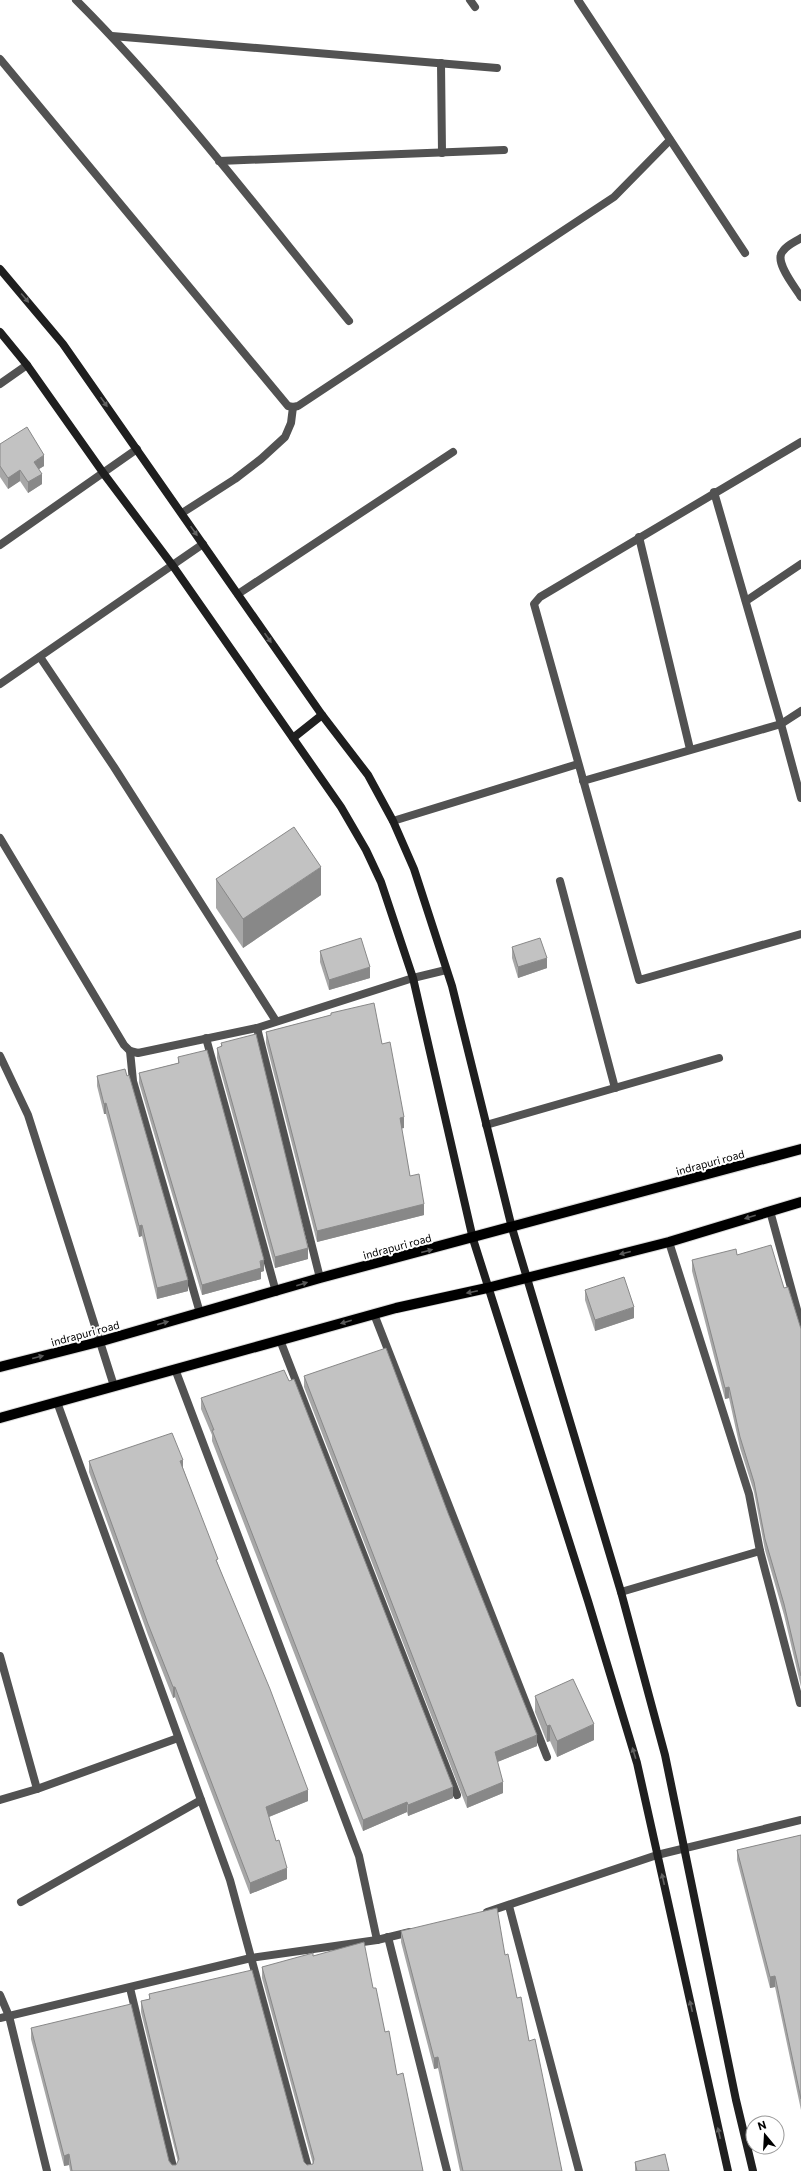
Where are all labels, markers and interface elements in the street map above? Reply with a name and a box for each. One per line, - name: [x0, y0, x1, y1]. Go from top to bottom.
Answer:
- one-way arrow: [21, 293, 30, 304]
- one-way arrow: [100, 396, 108, 407]
- one-way arrow: [190, 526, 198, 536]
- one-way arrow: [264, 633, 272, 643]
- street label: indrapuri road: [674, 1147, 746, 1177]
- one-way arrow: [744, 1214, 756, 1220]
- street label: indrapuri road: [361, 1231, 433, 1261]
- one-way arrow: [421, 1247, 434, 1253]
- one-way arrow: [619, 1250, 631, 1256]
- one-way arrow: [296, 1281, 308, 1287]
- one-way arrow: [466, 1289, 478, 1295]
- street label: indrapuri road: [49, 1318, 121, 1348]
- one-way arrow: [340, 1319, 352, 1325]
- one-way arrow: [157, 1320, 169, 1326]
- one-way arrow: [32, 1354, 44, 1360]
- one-way arrow: [631, 1746, 637, 1758]
- one-way arrow: [659, 1873, 665, 1885]
- one-way arrow: [688, 2000, 694, 2012]
- north arrow: [745, 2115, 785, 2155]
- text: N: [756, 2118, 768, 2132]
- one-way arrow: [716, 2127, 722, 2139]

